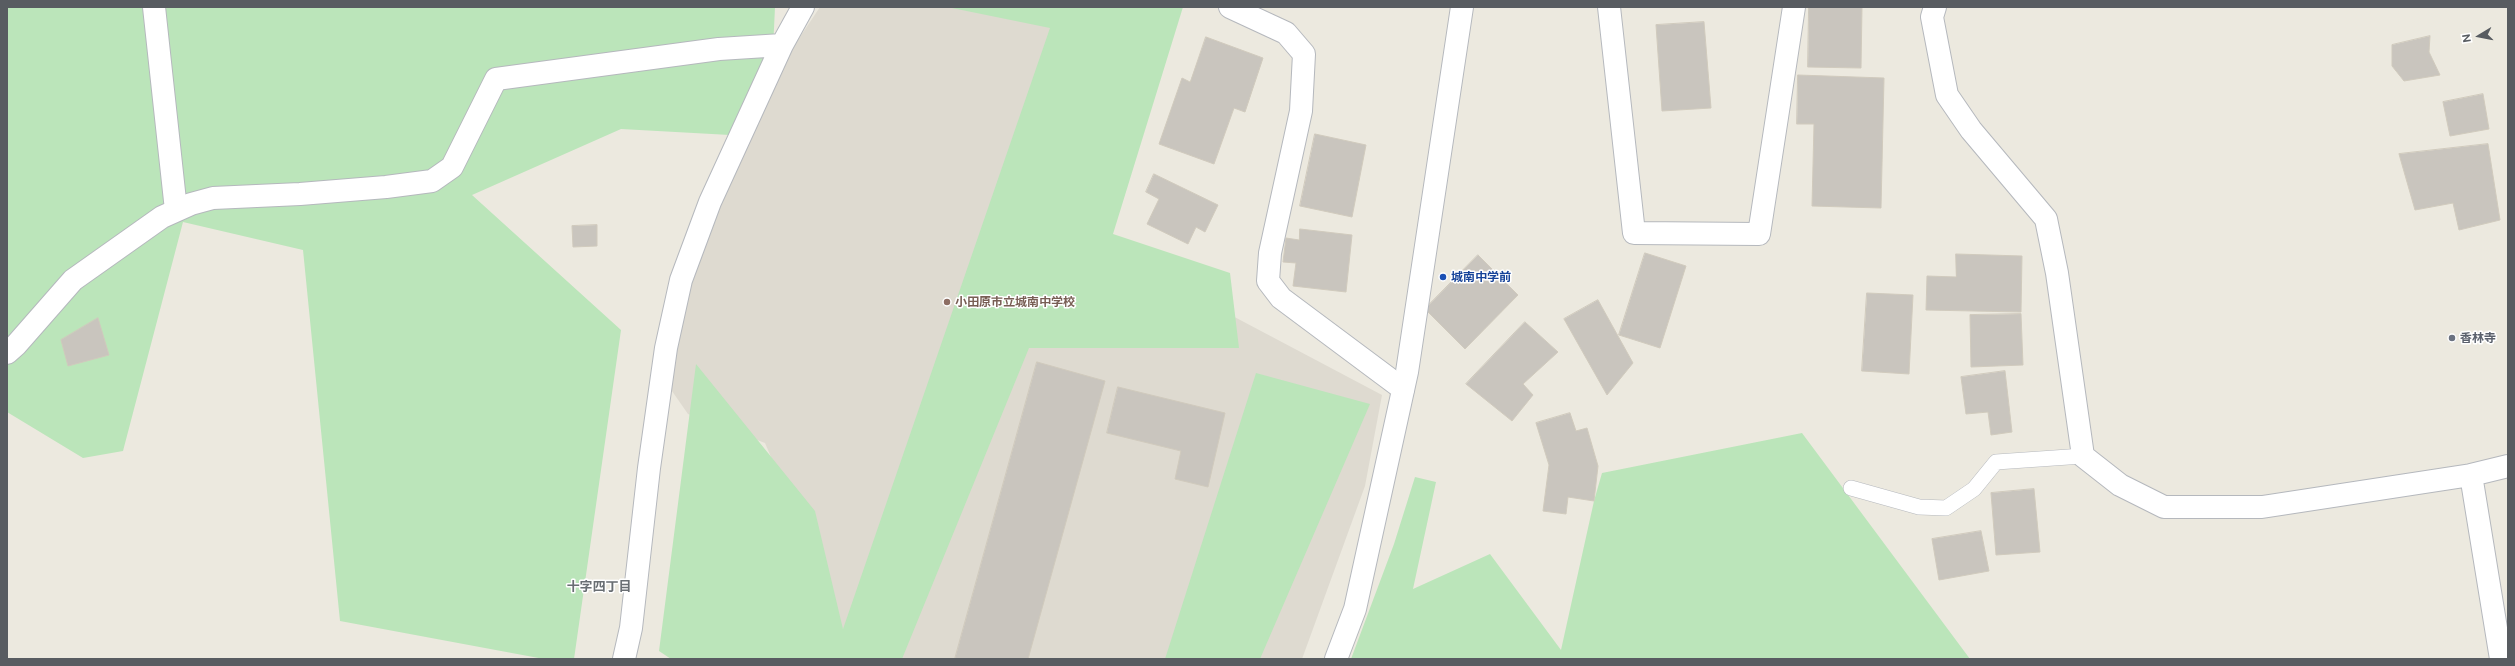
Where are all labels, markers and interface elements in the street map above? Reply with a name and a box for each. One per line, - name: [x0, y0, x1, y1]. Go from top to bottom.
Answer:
- north arrow: [2459, 16, 2499, 56]
- text: N: [2460, 33, 2474, 44]
- place label: 城南中学前: [1451, 270, 1511, 284]
- marker: 城南中学前: [1438, 272, 1448, 282]
- place label: 小田原市立城南中学校: [955, 295, 1075, 309]
- marker: 小田原市立城南中学校: [942, 297, 952, 307]
- place label: 香林寺: [2460, 331, 2496, 345]
- marker: 香林寺: [2447, 333, 2457, 343]
- district label: 十字四丁目: [567, 579, 631, 595]

